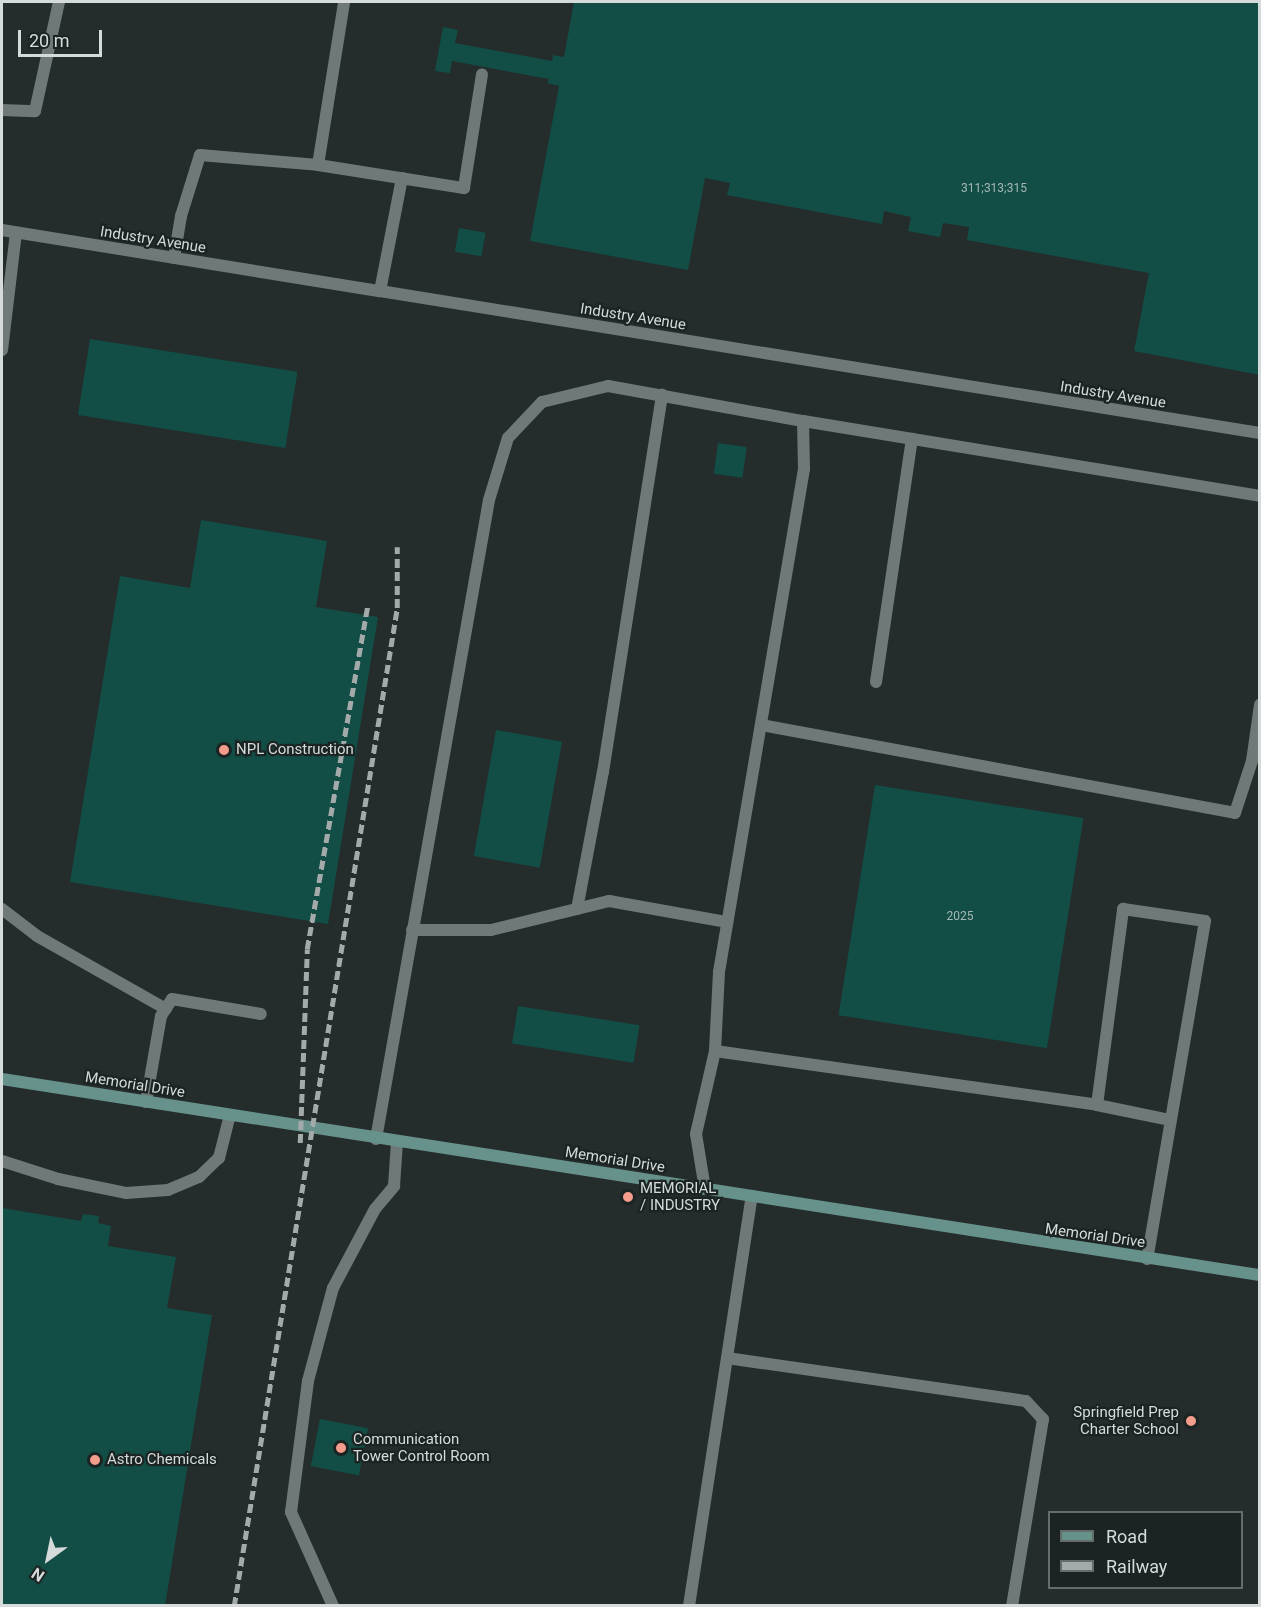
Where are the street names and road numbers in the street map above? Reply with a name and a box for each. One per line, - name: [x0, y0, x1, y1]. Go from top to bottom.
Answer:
- street label: Industry Avenue: [99, 223, 207, 257]
- street label: Industry Avenue: [579, 300, 687, 334]
- street label: Industry Avenue: [1059, 378, 1167, 412]
- street label: Memorial Drive: [84, 1068, 186, 1102]
- street label: Memorial Drive: [564, 1143, 666, 1177]
- street label: Memorial Drive: [1044, 1220, 1146, 1252]

